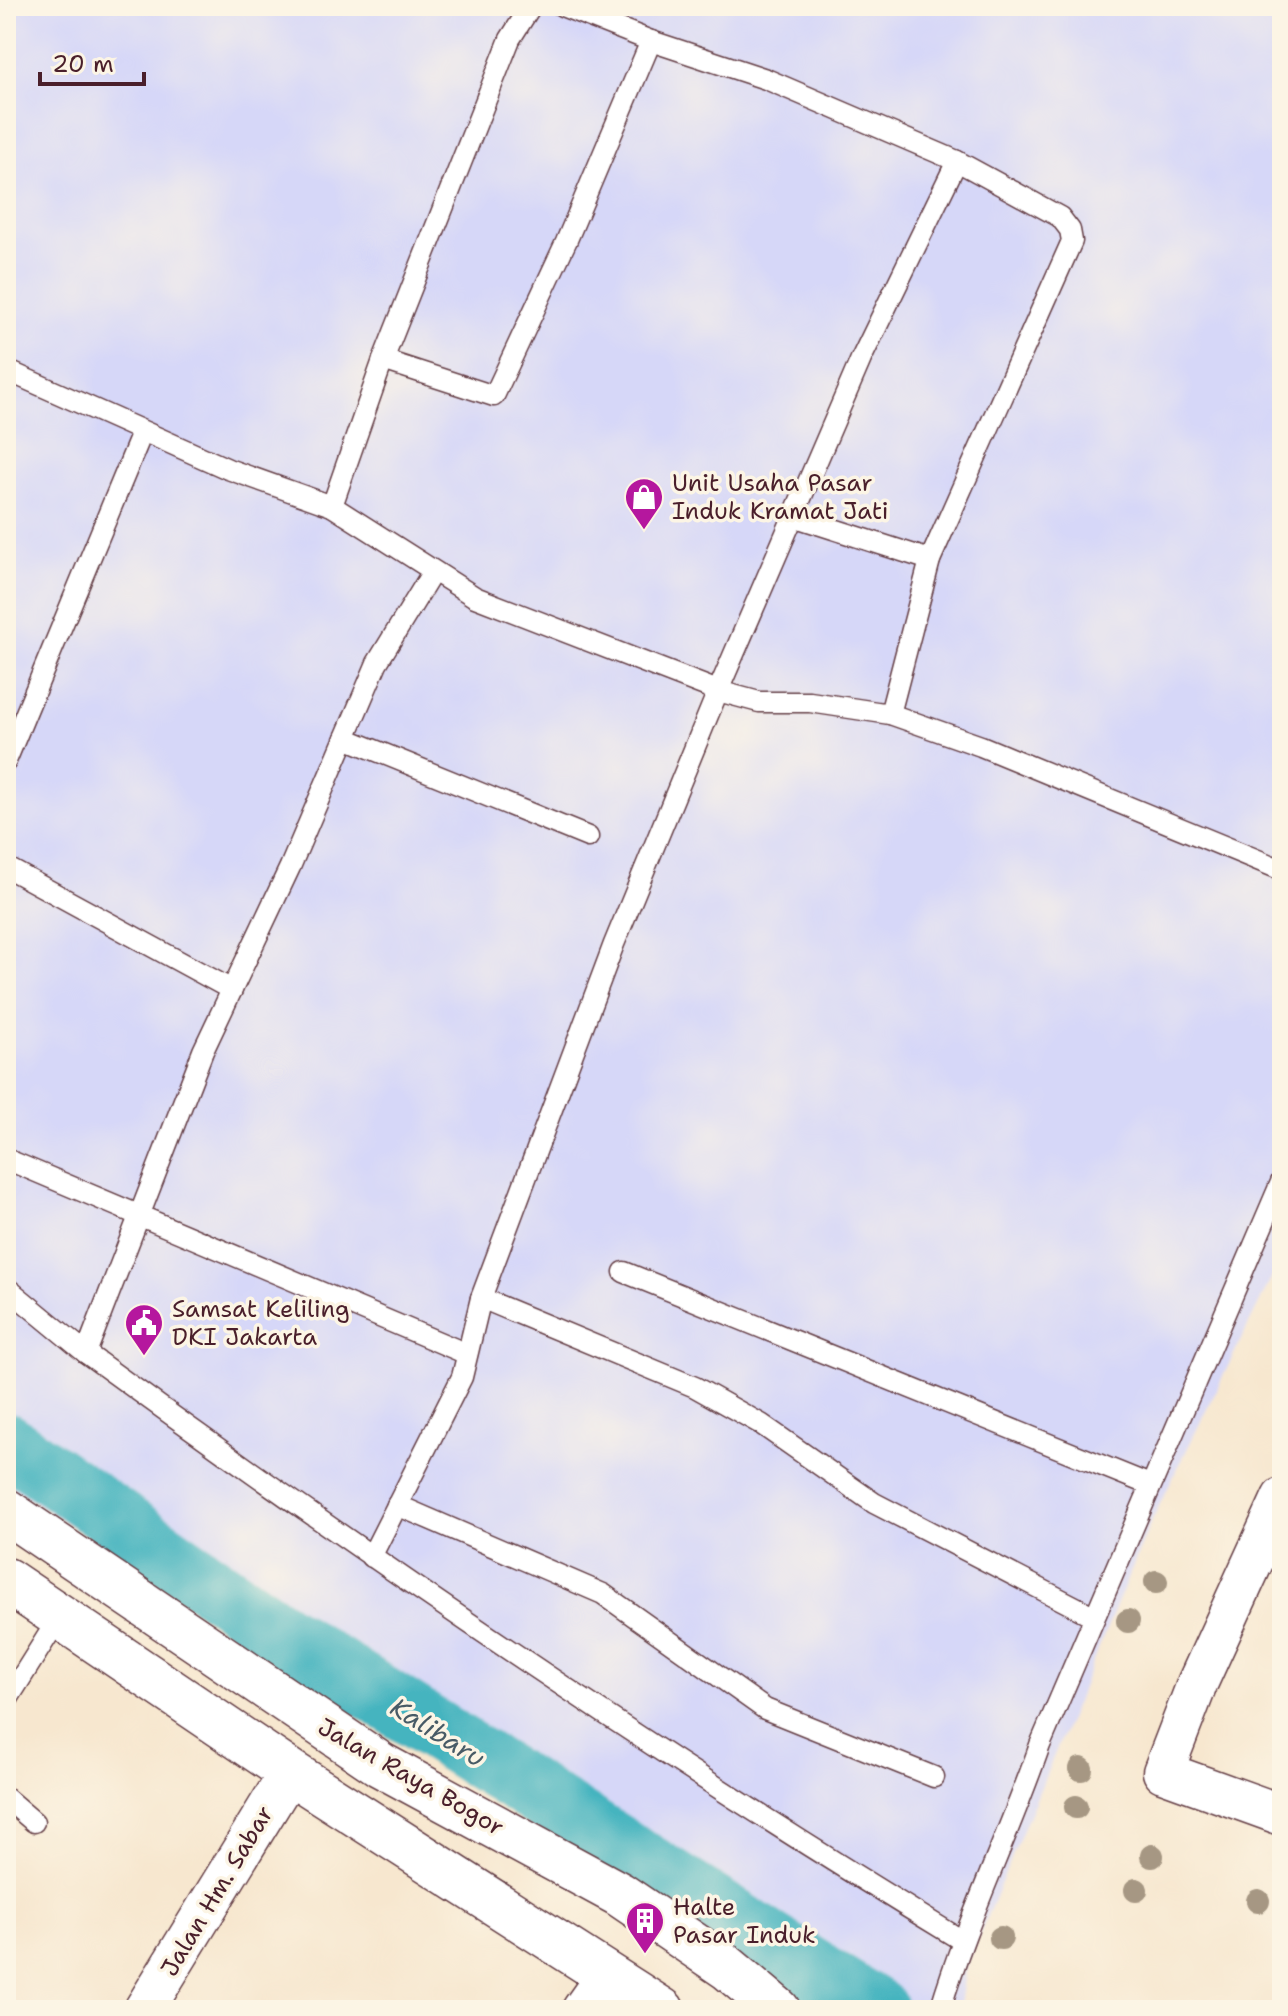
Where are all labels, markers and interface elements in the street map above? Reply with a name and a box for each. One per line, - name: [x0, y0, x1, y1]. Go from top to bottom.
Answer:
- scale bar: [40, 36, 144, 86]
- text: 20 m: [52, 48, 114, 80]
- place label: Unit Usaha Pasar Induk Kramat Jati: [672, 467, 889, 527]
- shop icon: Unit Usaha Pasar Induk Kramat Jati: [623, 476, 665, 531]
- place label: Samsat Keliling DKI Jakarta: [172, 1293, 350, 1353]
- public building icon: Samsat Keliling DKI Jakarta: [123, 1302, 165, 1357]
- water label: Kalibaru: [384, 1689, 492, 1775]
- street label: Jalan Raya Bogor: [312, 1711, 510, 1843]
- street label: Jalan Hm. Sabar: [153, 1800, 281, 1982]
- place label: Halte Pasar Induk: [673, 1891, 816, 1951]
- building icon: Halte Pasar Induk: [624, 1900, 666, 1955]

